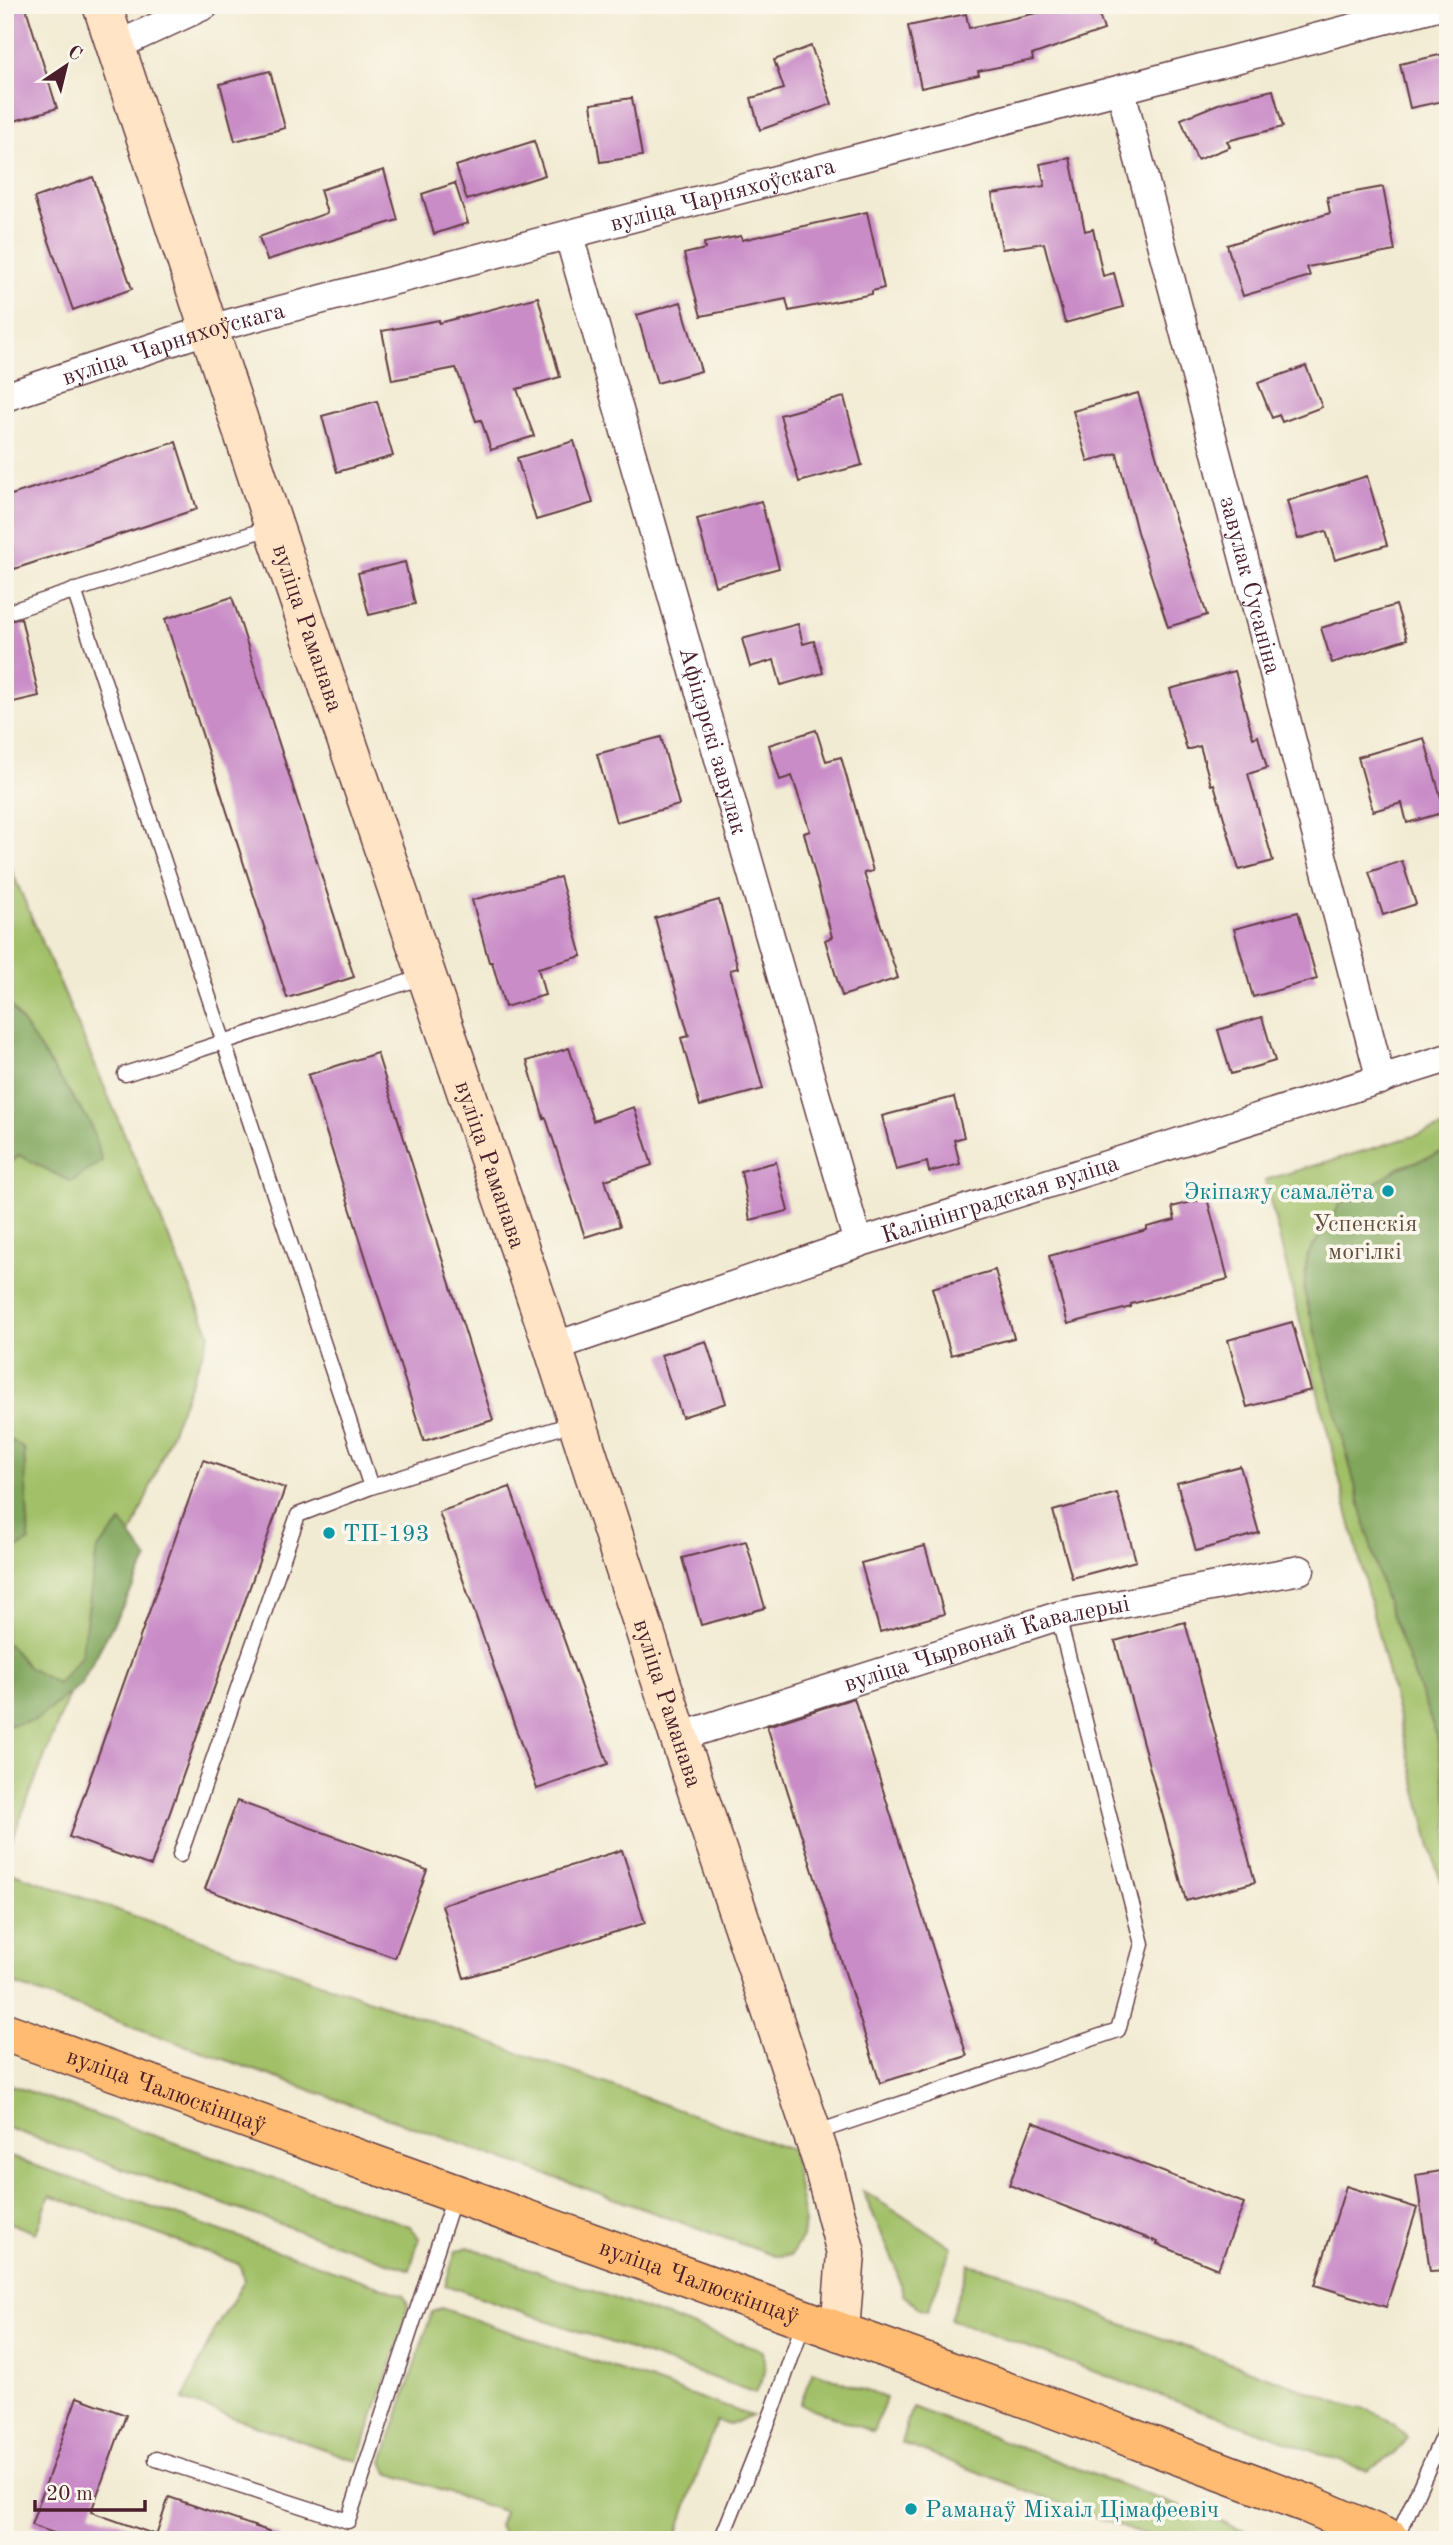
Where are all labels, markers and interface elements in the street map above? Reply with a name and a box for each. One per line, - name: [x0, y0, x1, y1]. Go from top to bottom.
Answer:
- north arrow: [32, 32, 102, 102]
- text: С: [64, 43, 85, 66]
- street label: вуліца Чарняхоўскага: [608, 155, 838, 237]
- street label: вуліца Чарняхоўскага: [60, 300, 288, 391]
- street label: завулак Сусаніна: [1214, 494, 1284, 677]
- street label: вуліца Раманава: [267, 541, 346, 715]
- street label: Афіцэрскі завулак: [674, 645, 750, 838]
- street label: вуліца Раманава: [449, 1078, 529, 1252]
- street label: Калінінградская вуліца: [879, 1152, 1122, 1249]
- place label: Экіпажу самалёта: [1184, 1181, 1374, 1205]
- marker: Экіпажу самалёта: [1380, 1183, 1396, 1199]
- park label: Успенскія могілкі: [1313, 1213, 1417, 1265]
- place label: ТП-193: [343, 1523, 430, 1547]
- marker: ТП-193: [321, 1525, 337, 1541]
- street label: вуліца Чырвонай Кавалерыі: [841, 1593, 1132, 1698]
- street label: вуліца Раманава: [628, 1617, 705, 1791]
- street label: вуліца Чалюскінцаў: [63, 2045, 270, 2139]
- street label: вуліца Чалюскінцаў: [596, 2236, 802, 2330]
- scale bar: [35, 2468, 145, 2512]
- text: 20 m: [46, 2484, 93, 2505]
- place label: Раманаў Міхаіл Цімафеевіч: [925, 2499, 1219, 2523]
- marker: Раманаў Міхаіл Цімафеевіч: [903, 2501, 919, 2517]

